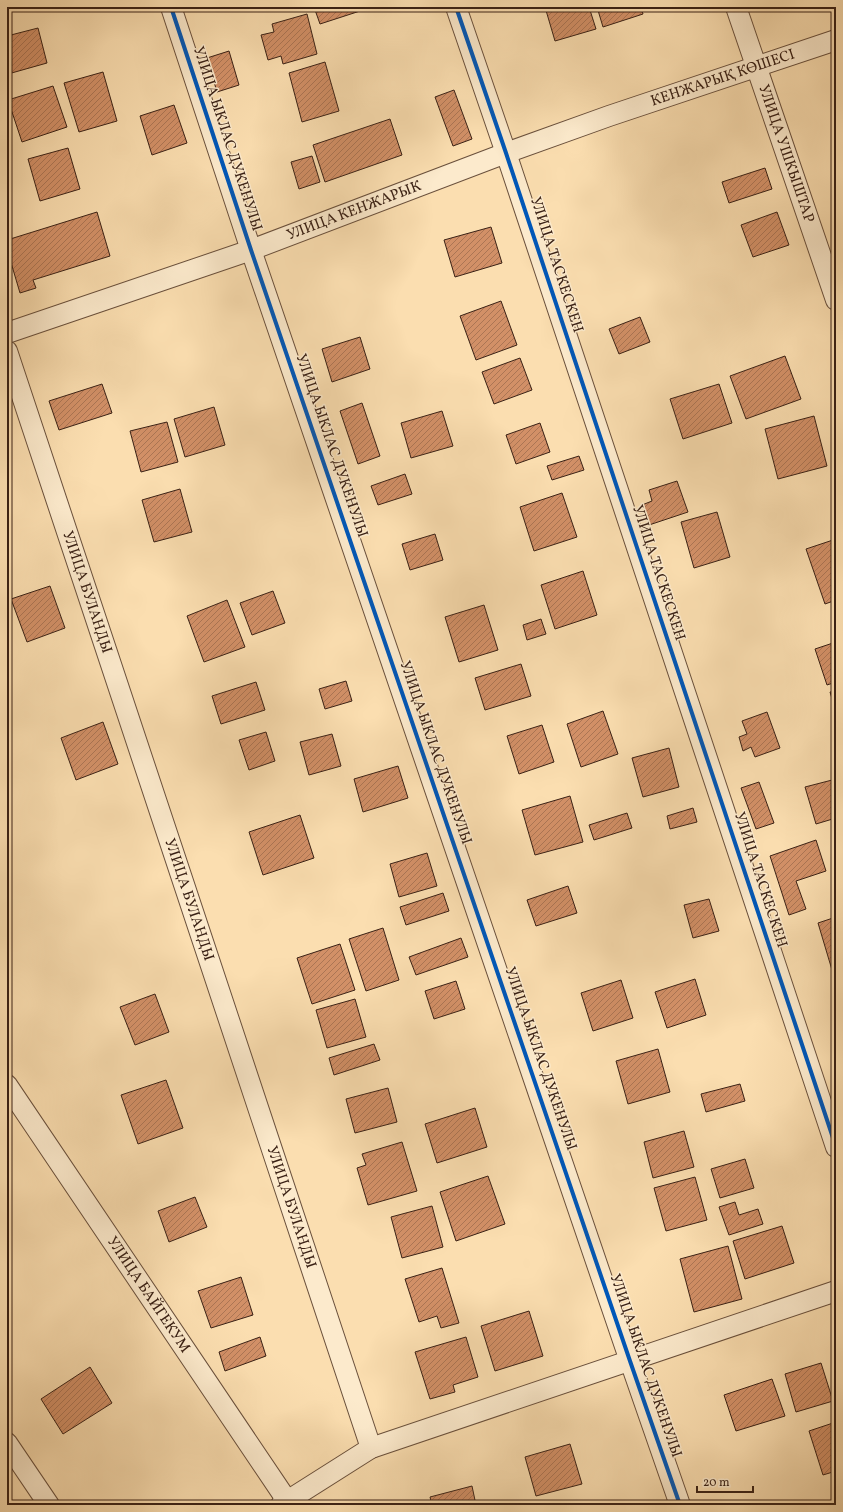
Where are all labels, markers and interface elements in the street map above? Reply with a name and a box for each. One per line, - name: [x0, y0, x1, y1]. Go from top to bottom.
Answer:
- street label: УЛИЦА ЫКЛАС ДУКЕНУЛЫ: [187, 44, 267, 234]
- street label: КЕНЖАРЫҚ КӨШЕСІ: [648, 44, 798, 112]
- street label: УЛИЦА УШКЫШТАР: [753, 82, 819, 226]
- street label: УЛИЦА КЕНЖАРЫК: [284, 176, 424, 246]
- street label: УЛИЦА ТАСКЕСКЕН: [524, 194, 588, 336]
- street label: УЛИЦА ЫКЛАС ДУКЕНУЛЫ: [290, 351, 372, 541]
- street label: УЛИЦА ТАСКЕСКЕН: [626, 502, 690, 644]
- street label: УЛИЦА БУЛАНДЫ: [57, 528, 117, 656]
- street label: УЛИЦА ЫКЛАС ДУКЕНУЛЫ: [394, 658, 476, 848]
- street label: УЛИЦА ТАСКЕСКЕН: [728, 809, 792, 951]
- street label: УЛИЦА БУЛАНДЫ: [159, 836, 219, 964]
- street label: УЛИЦА ЫКЛАС ДУКЕНУЛЫ: [499, 964, 581, 1154]
- street label: УЛИЦА БУЛАНДЫ: [261, 1143, 321, 1271]
- street label: УЛИЦА БАЙГЕКУМ: [102, 1232, 195, 1357]
- street label: УЛИЦА ЫКЛАС ДУКЕНУЛЫ: [604, 1271, 686, 1461]
- scale bar: [697, 1468, 753, 1494]
- text: 20 m: [703, 1475, 730, 1491]

